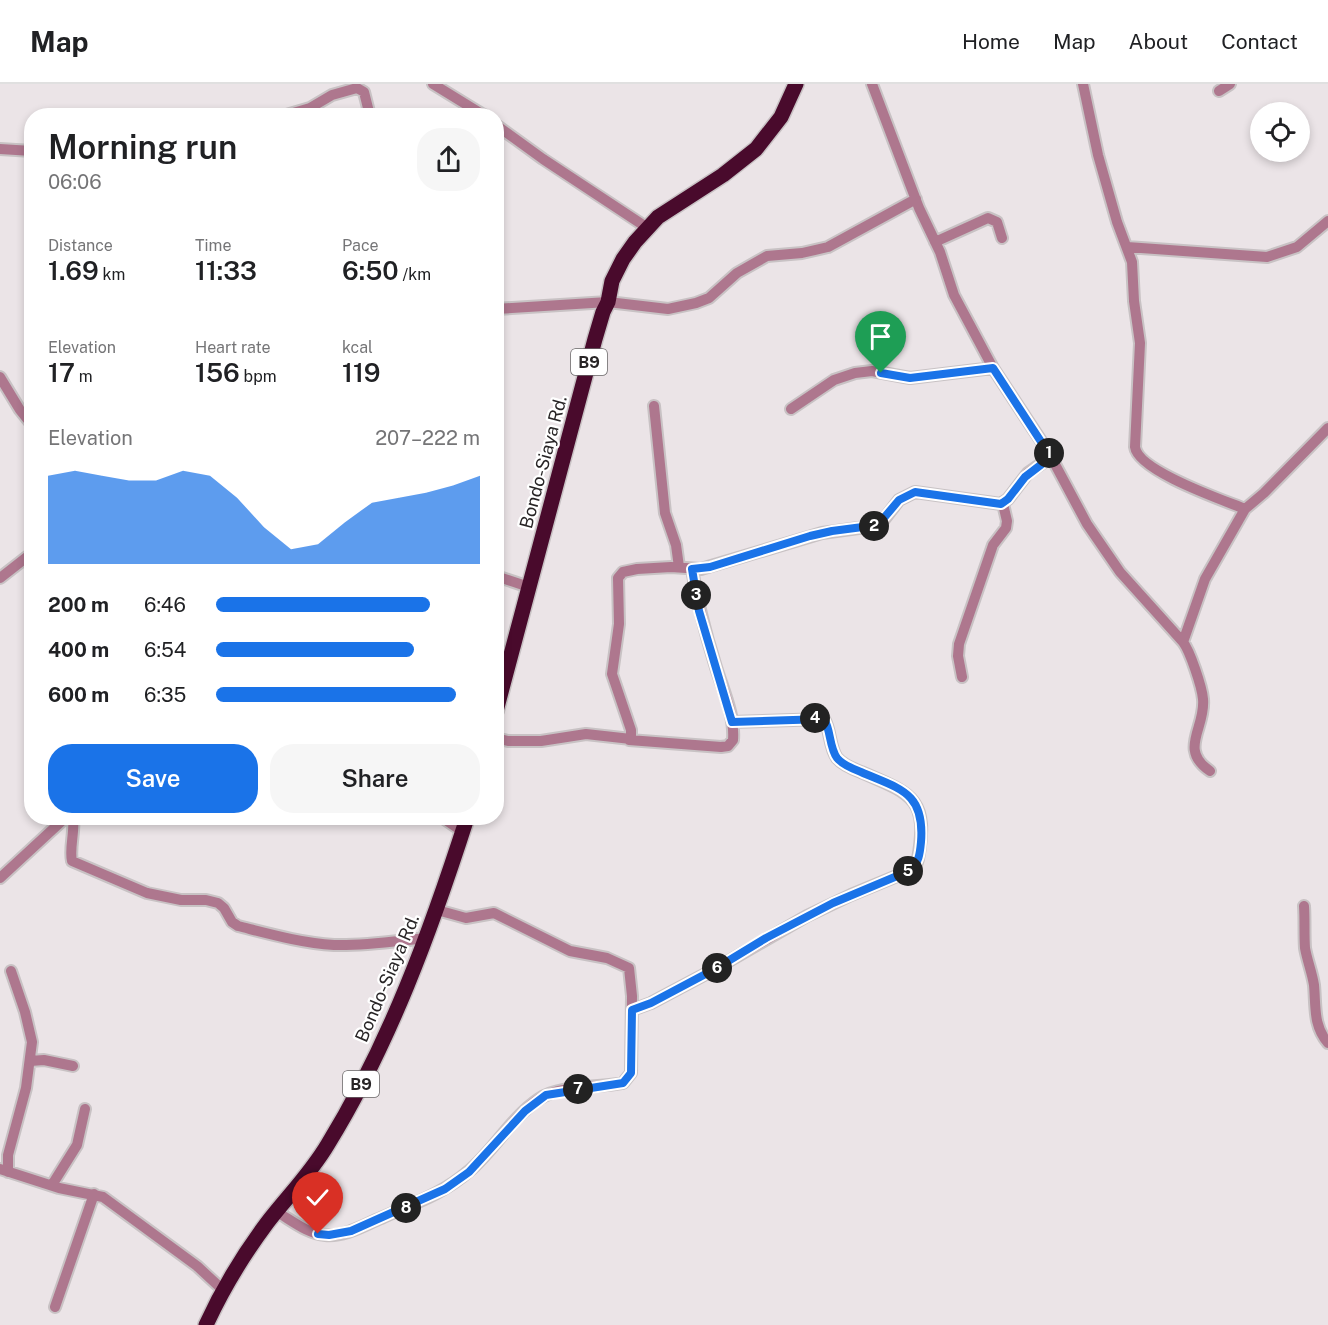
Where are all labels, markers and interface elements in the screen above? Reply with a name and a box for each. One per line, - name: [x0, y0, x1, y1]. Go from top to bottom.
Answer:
- text: Map: [30, 25, 89, 58]
- text: Home: [962, 29, 1020, 54]
- text: Map: [1053, 29, 1096, 54]
- text: About: [1129, 29, 1188, 54]
- text: Contact: [1221, 29, 1298, 54]
- map controls: [1250, 102, 1310, 162]
- button: locate: [1250, 102, 1310, 162]
- text: Morning run: [48, 128, 237, 166]
- button: share: [417, 128, 480, 191]
- text: 06:06: [48, 170, 102, 194]
- text: Distance: [48, 236, 113, 255]
- text: Time: [195, 236, 231, 255]
- text: Pace: [342, 236, 379, 255]
- text: 1.69: [48, 255, 99, 286]
- text: 11:33: [195, 255, 257, 286]
- text: 6:50: [342, 255, 399, 286]
- text: km: [99, 265, 125, 284]
- text: /km: [399, 265, 431, 284]
- pin: [855, 311, 906, 373]
- icon: arrive: [864, 320, 897, 353]
- text: Elevation: [48, 338, 116, 357]
- text: Heart rate: [195, 338, 271, 357]
- text: kcal: [342, 338, 373, 357]
- road number: B9: [571, 349, 607, 375]
- text: 17: [48, 357, 75, 388]
- text: 156: [195, 357, 240, 388]
- text: 119: [342, 357, 380, 388]
- text: m: [75, 367, 93, 386]
- text: bpm: [240, 367, 277, 386]
- street label: Bondo-Siaya Rd.: [515, 393, 571, 531]
- text: Elevation: [48, 426, 133, 450]
- text: 207–222 m: [375, 426, 480, 450]
- pin: 1: [1034, 438, 1064, 468]
- text: 1: [1046, 443, 1052, 462]
- pin: 2: [859, 511, 889, 541]
- text: 2: [869, 516, 879, 535]
- pin: 3: [681, 580, 711, 610]
- text: 3: [691, 585, 701, 604]
- text: 200 m: [48, 593, 109, 617]
- text: 6:46: [144, 593, 186, 617]
- text: 400 m: [48, 638, 109, 662]
- text: 6:54: [144, 638, 186, 662]
- text: 600 m: [48, 683, 109, 707]
- text: 6:35: [144, 683, 186, 707]
- pin: 4: [800, 703, 830, 733]
- text: 4: [810, 708, 820, 727]
- button: Save: [48, 744, 258, 813]
- button: Share: [270, 744, 480, 813]
- pin: 5: [893, 856, 923, 886]
- text: 5: [903, 861, 913, 880]
- street label: Bondo-Siaya Rd.: [351, 911, 423, 1045]
- pin: 6: [702, 953, 732, 983]
- text: 6: [712, 958, 722, 977]
- road number: B9: [343, 1071, 379, 1097]
- pin: 7: [563, 1074, 593, 1104]
- text: 7: [573, 1079, 583, 1098]
- pin: [292, 1172, 343, 1234]
- icon: check: [301, 1181, 334, 1214]
- pin: 8: [391, 1193, 421, 1223]
- text: 8: [401, 1198, 411, 1217]

